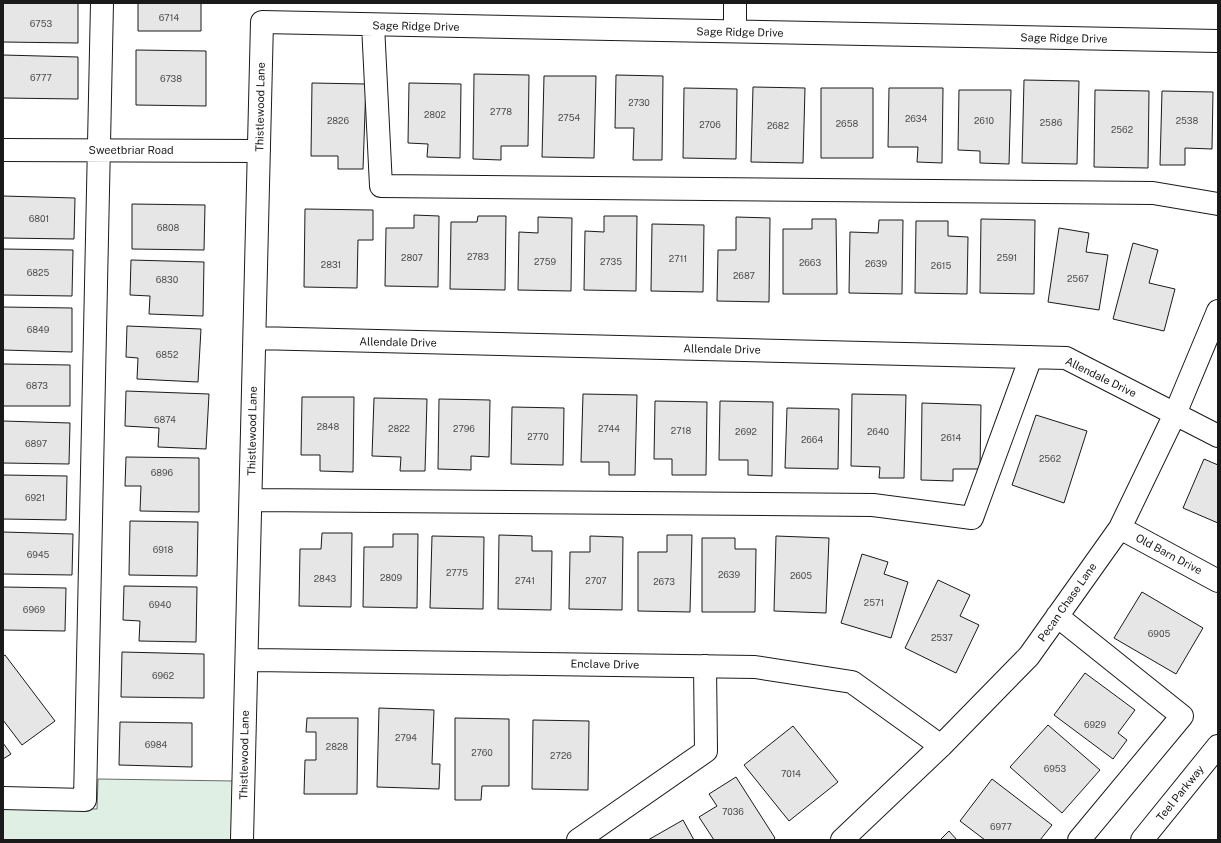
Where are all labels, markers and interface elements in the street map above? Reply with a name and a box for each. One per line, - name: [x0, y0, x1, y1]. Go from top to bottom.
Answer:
- house number: 6714: [159, 12, 180, 23]
- house number: 6753: [30, 18, 52, 29]
- street label: Sage Ridge Drive: [372, 19, 460, 33]
- street label: Sage Ridge Drive: [696, 25, 784, 39]
- street label: Sage Ridge Drive: [1020, 31, 1108, 45]
- street label: Thistlewood Lane: [253, 62, 267, 152]
- house number: 6777: [30, 72, 52, 83]
- house number: 6738: [160, 73, 182, 84]
- house number: 2730: [628, 97, 650, 108]
- house number: 2778: [490, 106, 512, 117]
- house number: 2802: [424, 109, 446, 120]
- house number: 2754: [558, 112, 580, 123]
- house number: 2634: [905, 113, 927, 124]
- house number: 2826: [327, 115, 349, 126]
- house number: 2610: [974, 115, 995, 126]
- house number: 2538: [1176, 115, 1198, 126]
- house number: 2586: [1040, 117, 1063, 128]
- house number: 2658: [836, 118, 858, 129]
- house number: 2706: [699, 119, 721, 130]
- house number: 2682: [767, 120, 789, 131]
- house number: 2562: [1111, 124, 1133, 135]
- street label: Sweetbriar Road: [88, 144, 174, 156]
- house number: 6801: [29, 213, 49, 224]
- house number: 6808: [157, 222, 179, 233]
- house number: 2783: [467, 251, 489, 262]
- house number: 2807: [401, 252, 423, 263]
- house number: 2591: [997, 252, 1017, 263]
- house number: 2711: [669, 253, 687, 264]
- house number: 2759: [534, 256, 556, 267]
- house number: 2735: [600, 256, 622, 267]
- house number: 2663: [799, 257, 821, 268]
- house number: 2639: [865, 258, 887, 269]
- house number: 2831: [321, 259, 341, 270]
- house number: 2615: [931, 260, 951, 271]
- house number: 6825: [27, 267, 49, 278]
- house number: 2687: [733, 270, 755, 281]
- house number: 2567: [1067, 273, 1089, 284]
- house number: 6830: [156, 274, 179, 285]
- house number: 6849: [27, 324, 50, 335]
- street label: Allendale Drive: [359, 335, 437, 349]
- street label: Allendale Drive: [683, 342, 761, 356]
- house number: 6852: [156, 349, 178, 360]
- street label: Allendale Drive: [1064, 355, 1138, 399]
- house number: 6873: [26, 380, 48, 391]
- street label: Thistlewood Lane: [245, 386, 259, 476]
- house number: 6874: [154, 414, 176, 425]
- house number: 2848: [317, 421, 339, 432]
- house number: 2822: [388, 423, 410, 434]
- house number: 2796: [453, 423, 475, 434]
- house number: 2744: [598, 423, 620, 434]
- house number: 2718: [671, 425, 691, 436]
- house number: 2692: [735, 426, 757, 437]
- house number: 2640: [867, 426, 890, 437]
- house number: 2770: [527, 431, 549, 442]
- house number: 2614: [941, 432, 961, 443]
- house number: 2664: [801, 434, 823, 445]
- house number: 6897: [25, 438, 47, 449]
- house number: 2562: [1039, 453, 1061, 464]
- house number: 6896: [151, 467, 174, 478]
- house number: 6921: [25, 492, 45, 503]
- street label: Old Barn Drive: [1134, 531, 1204, 577]
- house number: 6918: [153, 544, 173, 555]
- house number: 6945: [27, 549, 49, 560]
- street label: Pecan Chase Lane: [1035, 560, 1099, 644]
- house number: 2775: [446, 567, 468, 578]
- house number: 2639: [718, 569, 740, 580]
- house number: 2605: [790, 570, 812, 581]
- house number: 2809: [380, 572, 402, 583]
- house number: 2843: [314, 573, 337, 584]
- house number: 2741: [515, 575, 535, 586]
- house number: 2707: [585, 575, 607, 586]
- house number: 2673: [653, 576, 675, 587]
- house number: 2571: [864, 597, 884, 608]
- house number: 6940: [149, 599, 172, 610]
- house number: 6969: [23, 604, 46, 615]
- house number: 6905: [1148, 628, 1170, 639]
- house number: 2537: [931, 632, 953, 643]
- street label: Enclave Drive: [571, 657, 639, 671]
- house number: 6962: [152, 670, 174, 681]
- street label: Thistlewood Lane: [237, 710, 251, 800]
- house number: 6929: [1084, 719, 1106, 730]
- house number: 2794: [395, 732, 417, 743]
- house number: 6984: [145, 739, 168, 750]
- house number: 2828: [326, 741, 348, 752]
- house number: 2760: [471, 747, 493, 758]
- house number: 2726: [550, 750, 572, 761]
- house number: 6953: [1044, 763, 1067, 774]
- street label: Teel Parkway: [1154, 763, 1206, 823]
- house number: 7014: [781, 768, 801, 779]
- house number: 7036: [722, 806, 744, 817]
- house number: 6977: [990, 821, 1012, 832]

